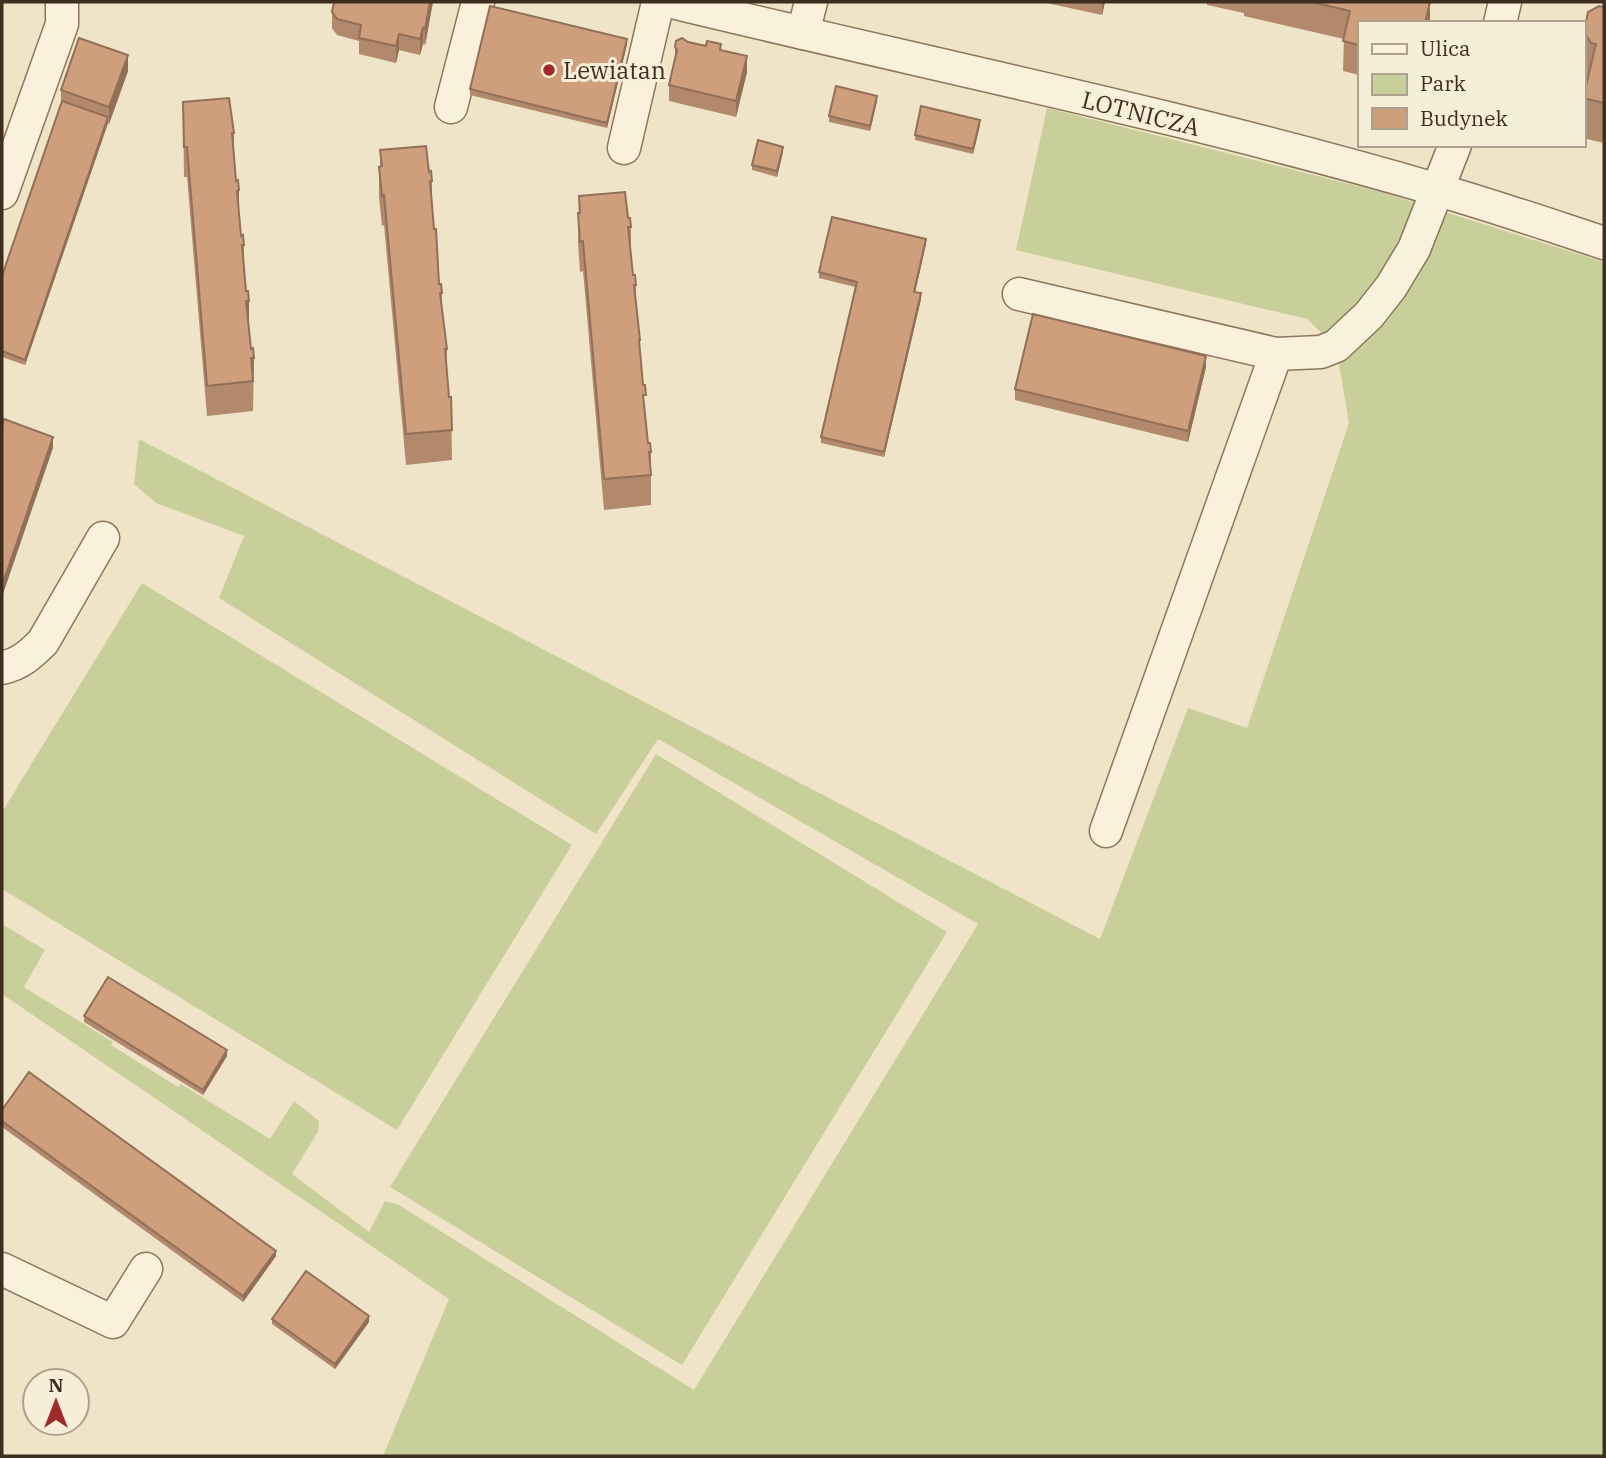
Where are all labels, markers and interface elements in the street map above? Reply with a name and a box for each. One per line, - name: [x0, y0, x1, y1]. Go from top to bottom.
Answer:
- legend: [1358, 21, 1585, 147]
- text: Ulica: [1420, 34, 1471, 62]
- place label: Lewiatan: [563, 54, 666, 86]
- marker: Lewiatan: [541, 62, 557, 78]
- text: Park: [1420, 69, 1467, 97]
- street label: LOTNICZA: [1079, 83, 1204, 143]
- text: Budynek: [1420, 104, 1509, 132]
- north arrow: [21, 1367, 91, 1437]
- text: N: [48, 1373, 64, 1397]

